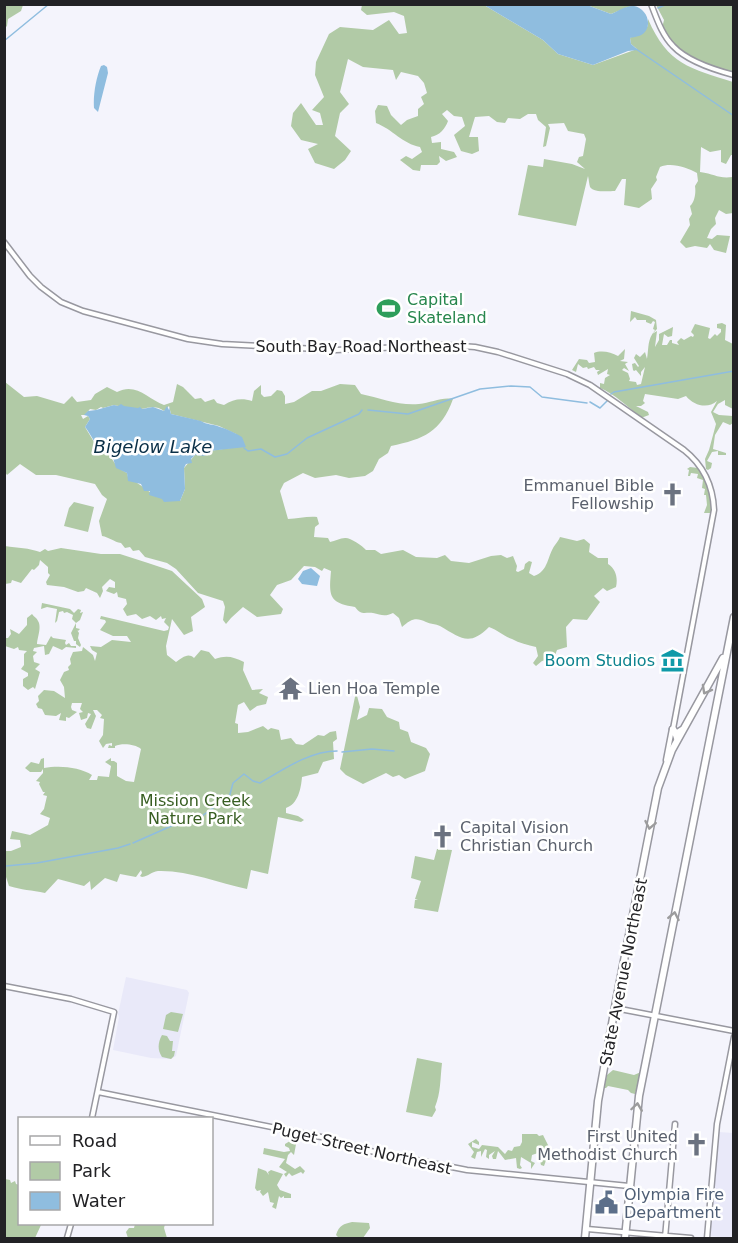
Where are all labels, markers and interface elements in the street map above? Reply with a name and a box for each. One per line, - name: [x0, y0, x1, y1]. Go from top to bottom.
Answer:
- place label: Capital Skateland: [407, 290, 487, 327]
- sports icon: Capital Skateland: [376, 295, 402, 321]
- street label: South Bay Road Northeast: [255, 337, 467, 356]
- water label: Bigelow Lake: [94, 436, 212, 457]
- place label: Emmanuel Bible Fellowship: [523, 476, 654, 513]
- church icon: Emmanuel Bible Fellowship: [659, 481, 685, 507]
- museum icon: Boom Studios: [660, 647, 686, 673]
- place label: Boom Studios: [544, 651, 655, 670]
- temple icon: Lien Hoa Temple: [277, 675, 303, 701]
- place label: Lien Hoa Temple: [308, 679, 440, 698]
- one-way arrow: [702, 684, 713, 694]
- park label: Mission Creek Nature Park: [140, 791, 251, 828]
- place label: Capital Vision Christian Church: [460, 818, 593, 855]
- one-way arrow: [644, 819, 657, 829]
- church icon: Capital Vision Christian Church: [429, 823, 455, 849]
- street label: State Avenue Northeast: [596, 877, 651, 1068]
- one-way arrow: [667, 911, 680, 921]
- one-way arrow: [631, 1102, 643, 1112]
- legend: [18, 1117, 213, 1225]
- street label: Puget Street Northeast: [270, 1119, 453, 1178]
- place label: First United Methodist Church: [537, 1127, 678, 1164]
- text: Road: [72, 1130, 117, 1151]
- church icon: First United Methodist Church: [683, 1132, 709, 1158]
- text: Park: [72, 1160, 111, 1181]
- place label: Olympia Fire Department: [624, 1185, 724, 1222]
- text: Water: [72, 1190, 126, 1211]
- public building icon: Olympia Fire Department: [593, 1190, 619, 1216]

